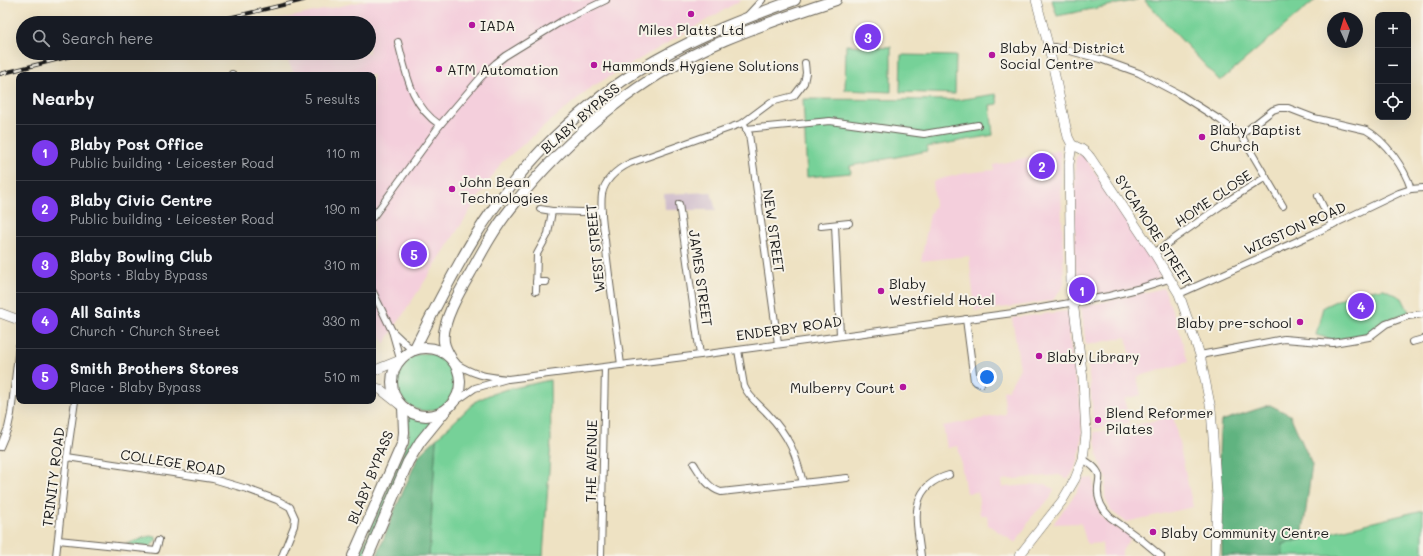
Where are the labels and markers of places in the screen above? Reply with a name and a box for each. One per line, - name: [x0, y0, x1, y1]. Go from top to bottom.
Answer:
- marker: Miles Platts Ltd: [686, 9, 696, 19]
- place label: IADA: [480, 16, 515, 35]
- marker: IADA: [467, 20, 477, 30]
- place label: Miles Platts Ltd: [638, 20, 744, 39]
- pin: 3: [855, 22, 881, 52]
- place label: Blaby And District Social Centre: [1000, 38, 1125, 73]
- marker: Blaby And District Social Centre: [987, 50, 997, 60]
- place label: Hammonds Hygiene Solutions: [602, 56, 799, 75]
- place label: ATM Automation: [447, 60, 558, 79]
- marker: Hammonds Hygiene Solutions: [589, 60, 599, 70]
- marker: ATM Automation: [434, 64, 444, 74]
- place label: Blaby Baptist Church: [1210, 120, 1301, 155]
- marker: Blaby Baptist Church: [1197, 132, 1207, 142]
- pin: 2: [1029, 151, 1055, 181]
- place label: John Bean Technologies: [460, 172, 548, 207]
- marker: John Bean Technologies: [447, 184, 457, 194]
- pin: 5: [401, 239, 427, 269]
- place label: Blaby Westfield Hotel: [889, 274, 995, 309]
- pin: 1: [1069, 275, 1095, 305]
- marker: Blaby Westfield Hotel: [876, 286, 886, 296]
- pin: 4: [1348, 291, 1374, 321]
- place label: Blaby pre-school: [1177, 313, 1292, 332]
- marker: Blaby pre-school: [1295, 317, 1305, 327]
- place label: Blaby Library: [1047, 347, 1139, 366]
- marker: Blaby Library: [1034, 351, 1044, 361]
- place label: Mulberry Court: [790, 378, 895, 397]
- marker: Mulberry Court: [898, 382, 908, 392]
- place label: Blend Reformer Pilates: [1106, 403, 1213, 438]
- marker: Blend Reformer Pilates: [1093, 415, 1103, 425]
- place label: Blaby Community Centre: [1161, 523, 1329, 542]
- marker: Blaby Community Centre: [1148, 527, 1158, 537]

